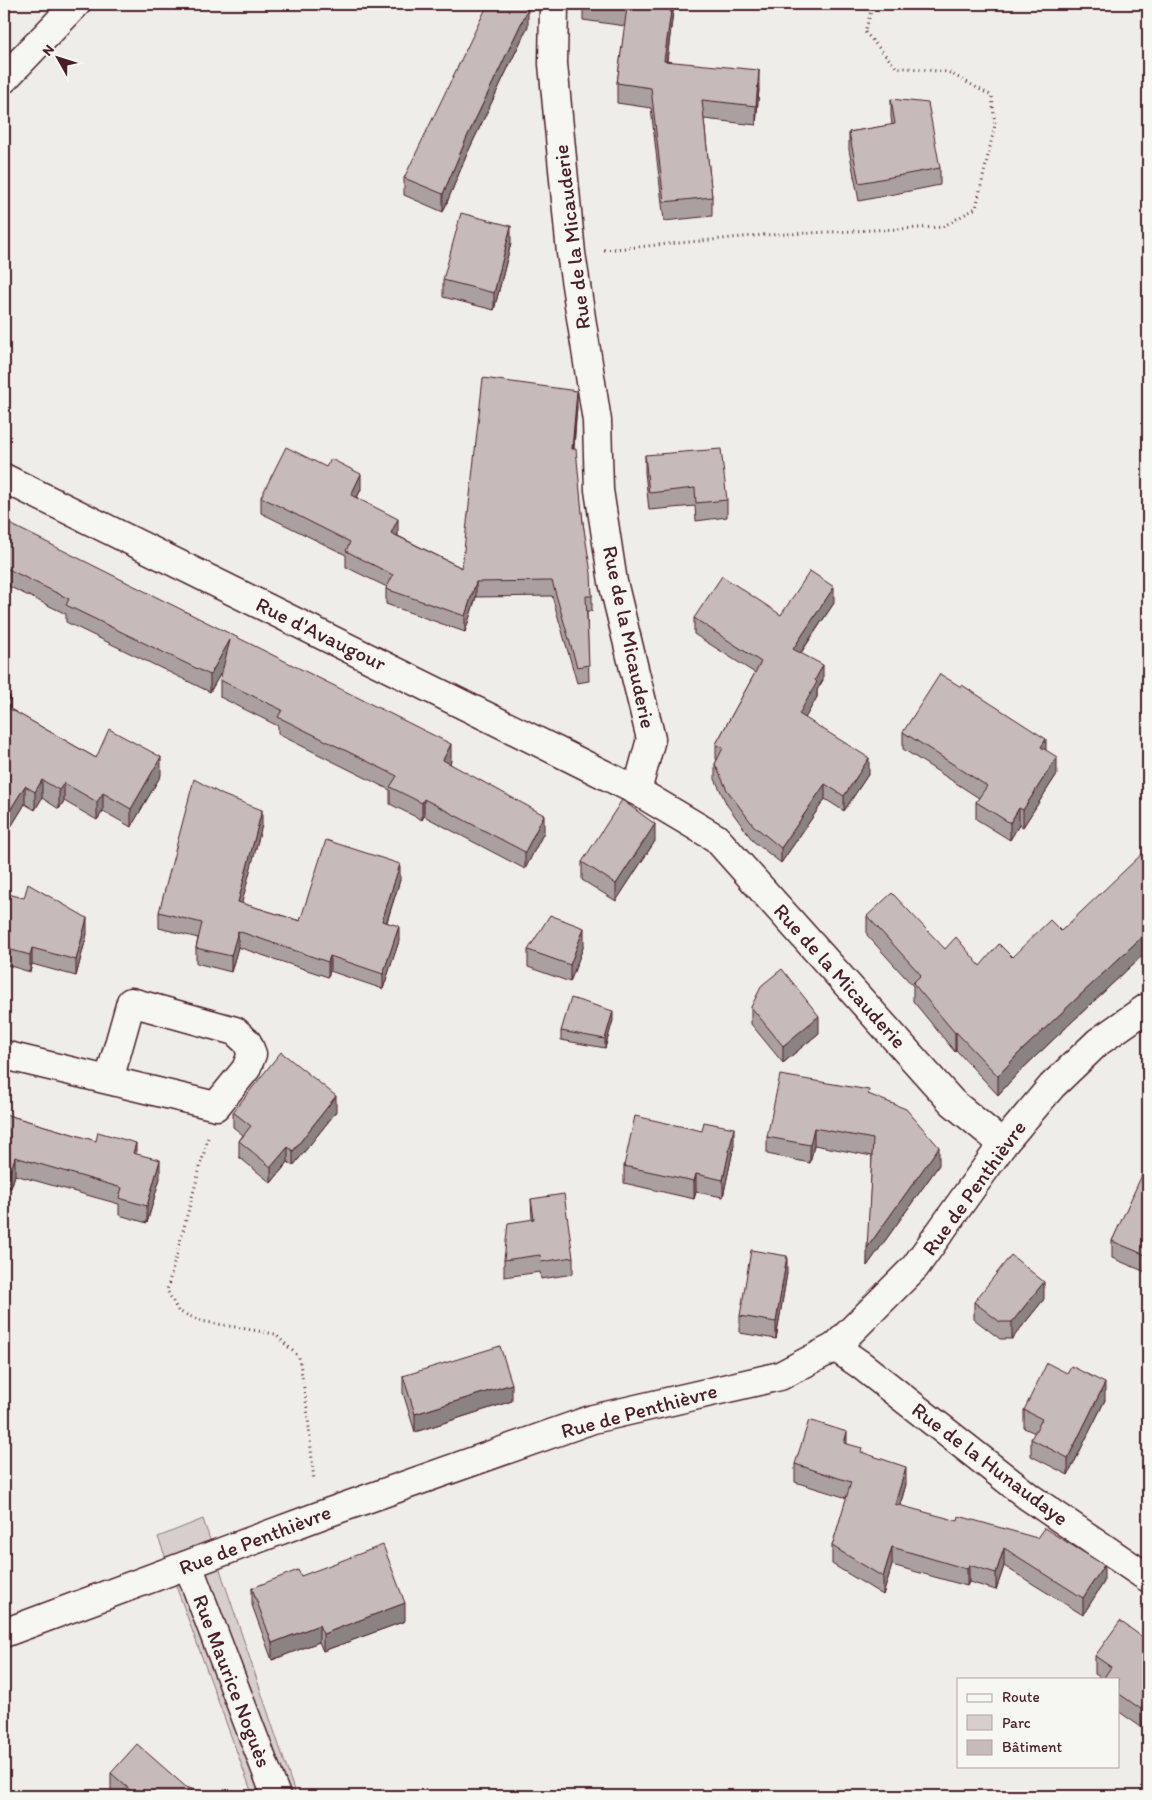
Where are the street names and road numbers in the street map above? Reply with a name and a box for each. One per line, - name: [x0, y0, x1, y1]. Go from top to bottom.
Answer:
- street label: Rue de la Micauderie: [548, 143, 595, 331]
- street label: Rue de la Micauderie: [598, 543, 661, 731]
- street label: Rue d'Avaugour: [252, 591, 391, 676]
- street label: Rue de la Micauderie: [769, 898, 912, 1053]
- street label: Rue de Penthièvre: [916, 1115, 1031, 1260]
- street label: Rue de Penthièvre: [558, 1378, 720, 1443]
- street label: Rue de la Hunaudaye: [907, 1397, 1073, 1531]
- street label: Rue de Penthièvre: [175, 1499, 334, 1580]
- street label: Rue Maurice Noguès: [188, 1591, 277, 1771]

